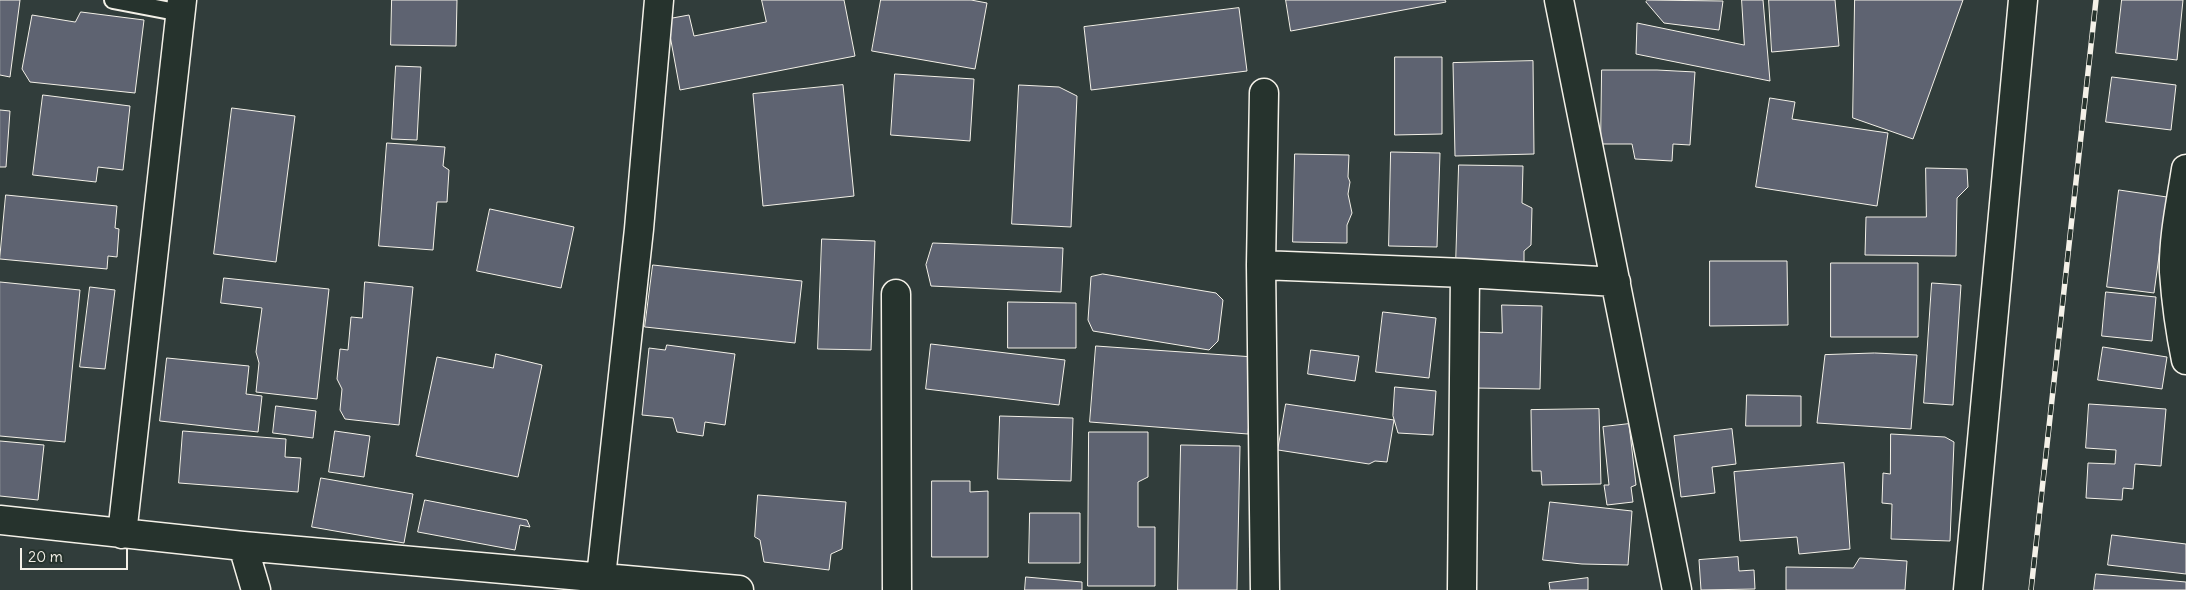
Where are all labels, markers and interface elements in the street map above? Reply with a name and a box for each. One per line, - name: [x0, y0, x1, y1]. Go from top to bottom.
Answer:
- scale bar: [22, 538, 130, 570]
- text: 20 m: [28, 547, 63, 566]

